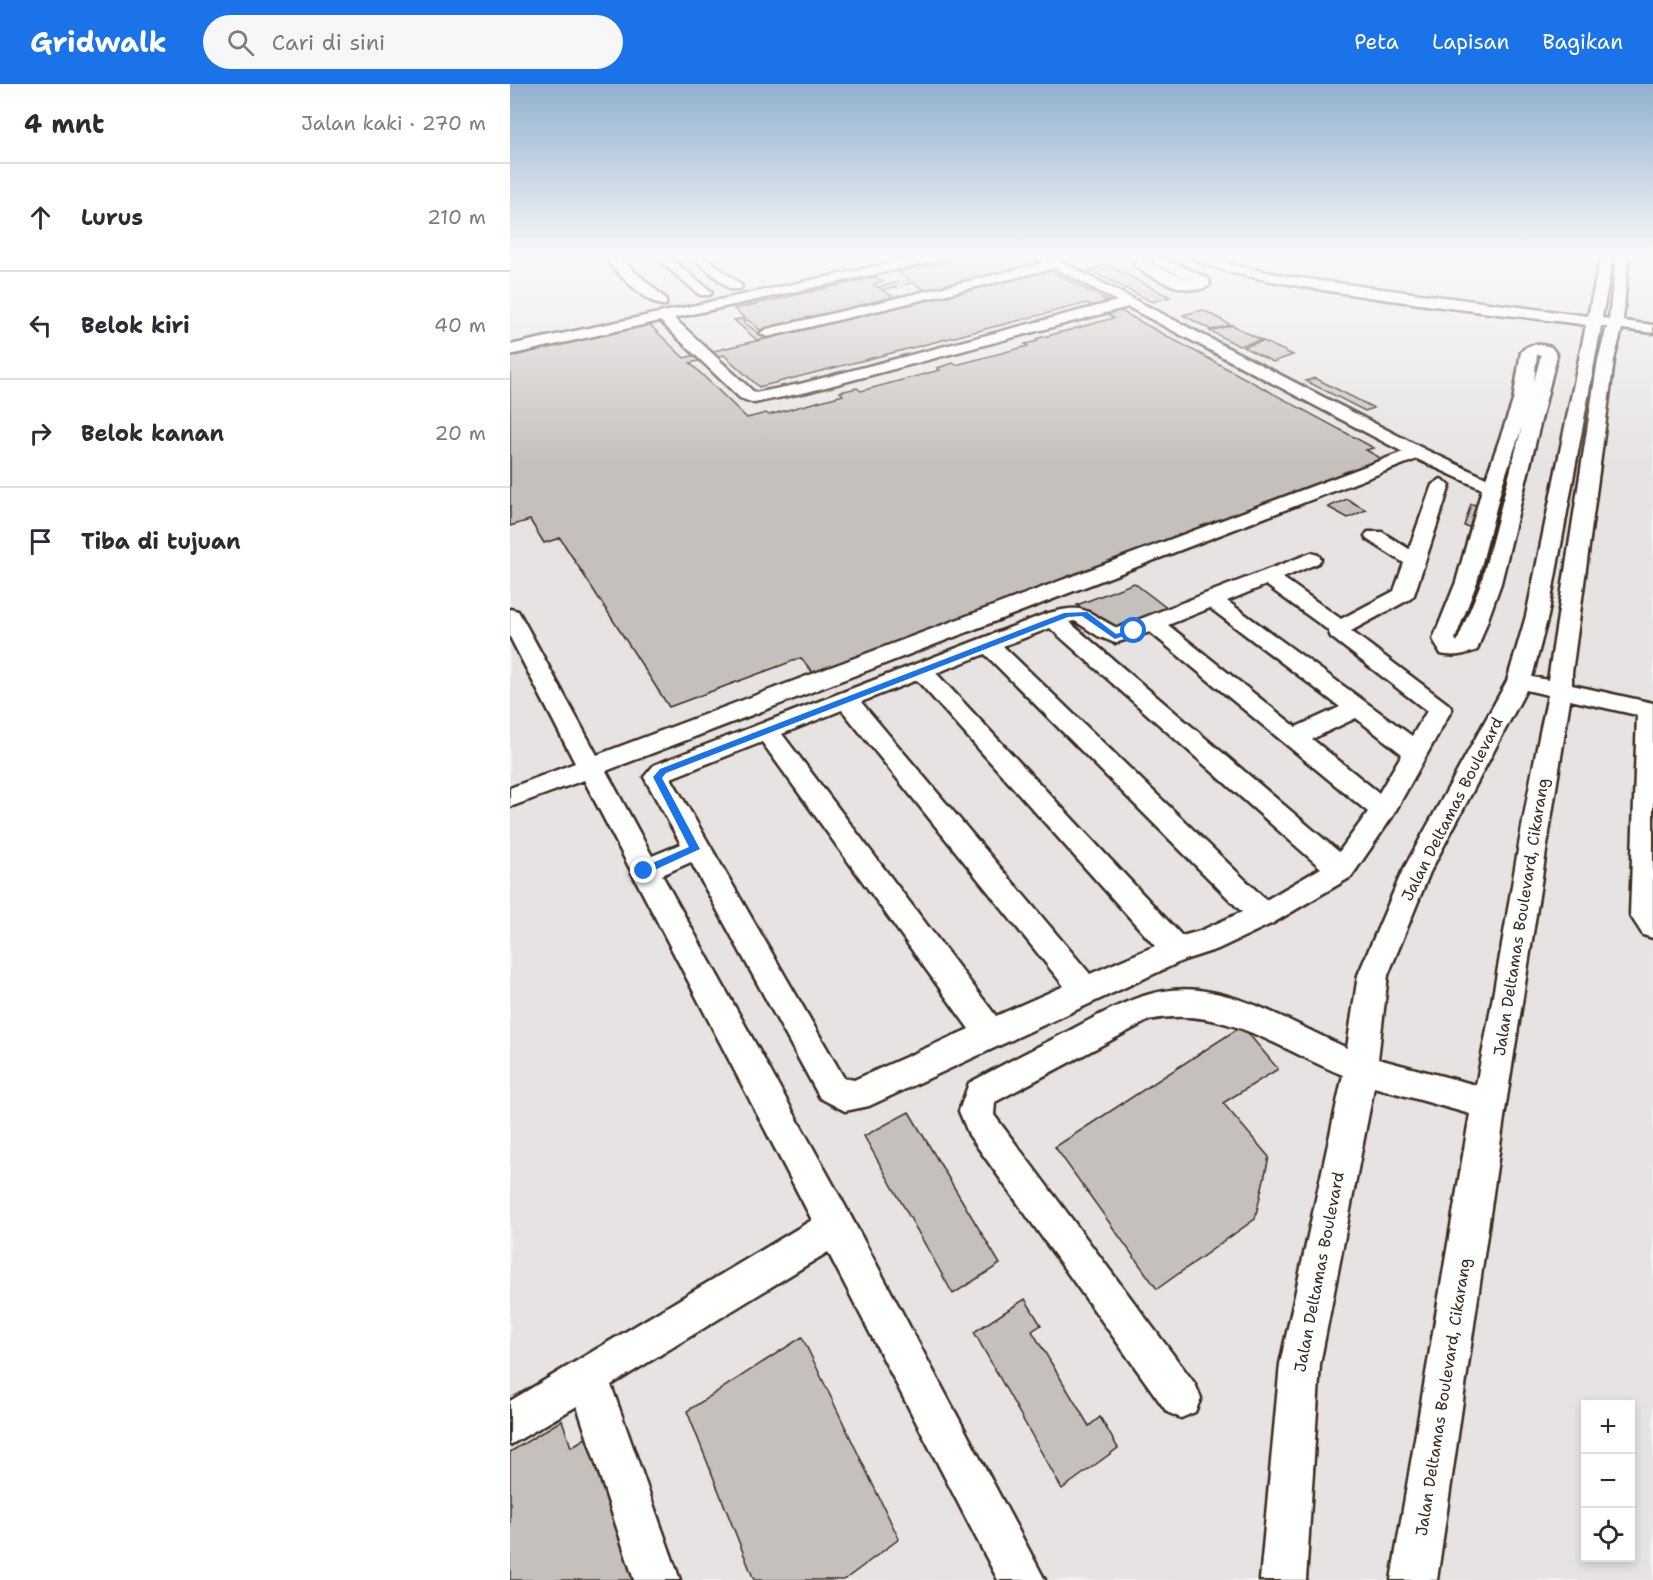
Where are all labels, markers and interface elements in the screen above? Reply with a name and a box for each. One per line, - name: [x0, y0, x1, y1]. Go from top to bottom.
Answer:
- search box: [203, 15, 623, 69]
- text: Gridwalk: [30, 23, 167, 61]
- icon: search: [224, 26, 257, 59]
- text: Cari di sini: [272, 28, 385, 57]
- text: Peta: [1354, 28, 1399, 56]
- text: Lapisan: [1432, 28, 1509, 56]
- text: Bagikan: [1542, 28, 1623, 56]
- text: 4 mnt: [24, 106, 104, 141]
- text: Jalan kaki · 270 m: [301, 110, 486, 136]
- icon: ahead: [24, 201, 57, 234]
- text: Lurus: [81, 203, 143, 232]
- text: 210 m: [427, 204, 486, 230]
- icon: left: [24, 309, 57, 342]
- text: Belok kiri: [81, 311, 190, 340]
- text: 40 m: [434, 312, 486, 338]
- icon: right: [24, 417, 57, 450]
- text: Belok kanan: [81, 419, 224, 448]
- text: 20 m: [435, 420, 486, 446]
- icon: arrive: [24, 525, 57, 558]
- text: Tiba di tujuan: [81, 527, 241, 556]
- route start: [1120, 617, 1146, 643]
- street label: Jalan Deltamas Boulevard: [1396, 713, 1508, 905]
- street label: Jalan Deltamas Boulevard, Cikarang: [1489, 776, 1553, 1058]
- route end: [630, 857, 656, 883]
- street label: Jalan Deltamas Boulevard: [1289, 1170, 1349, 1374]
- street label: Jalan Deltamas Boulevard, Cikarang: [1411, 1256, 1475, 1538]
- map controls: [1581, 1400, 1635, 1562]
- button: +: [1581, 1400, 1635, 1454]
- button: −: [1581, 1454, 1635, 1508]
- button: locate: [1581, 1508, 1635, 1562]

